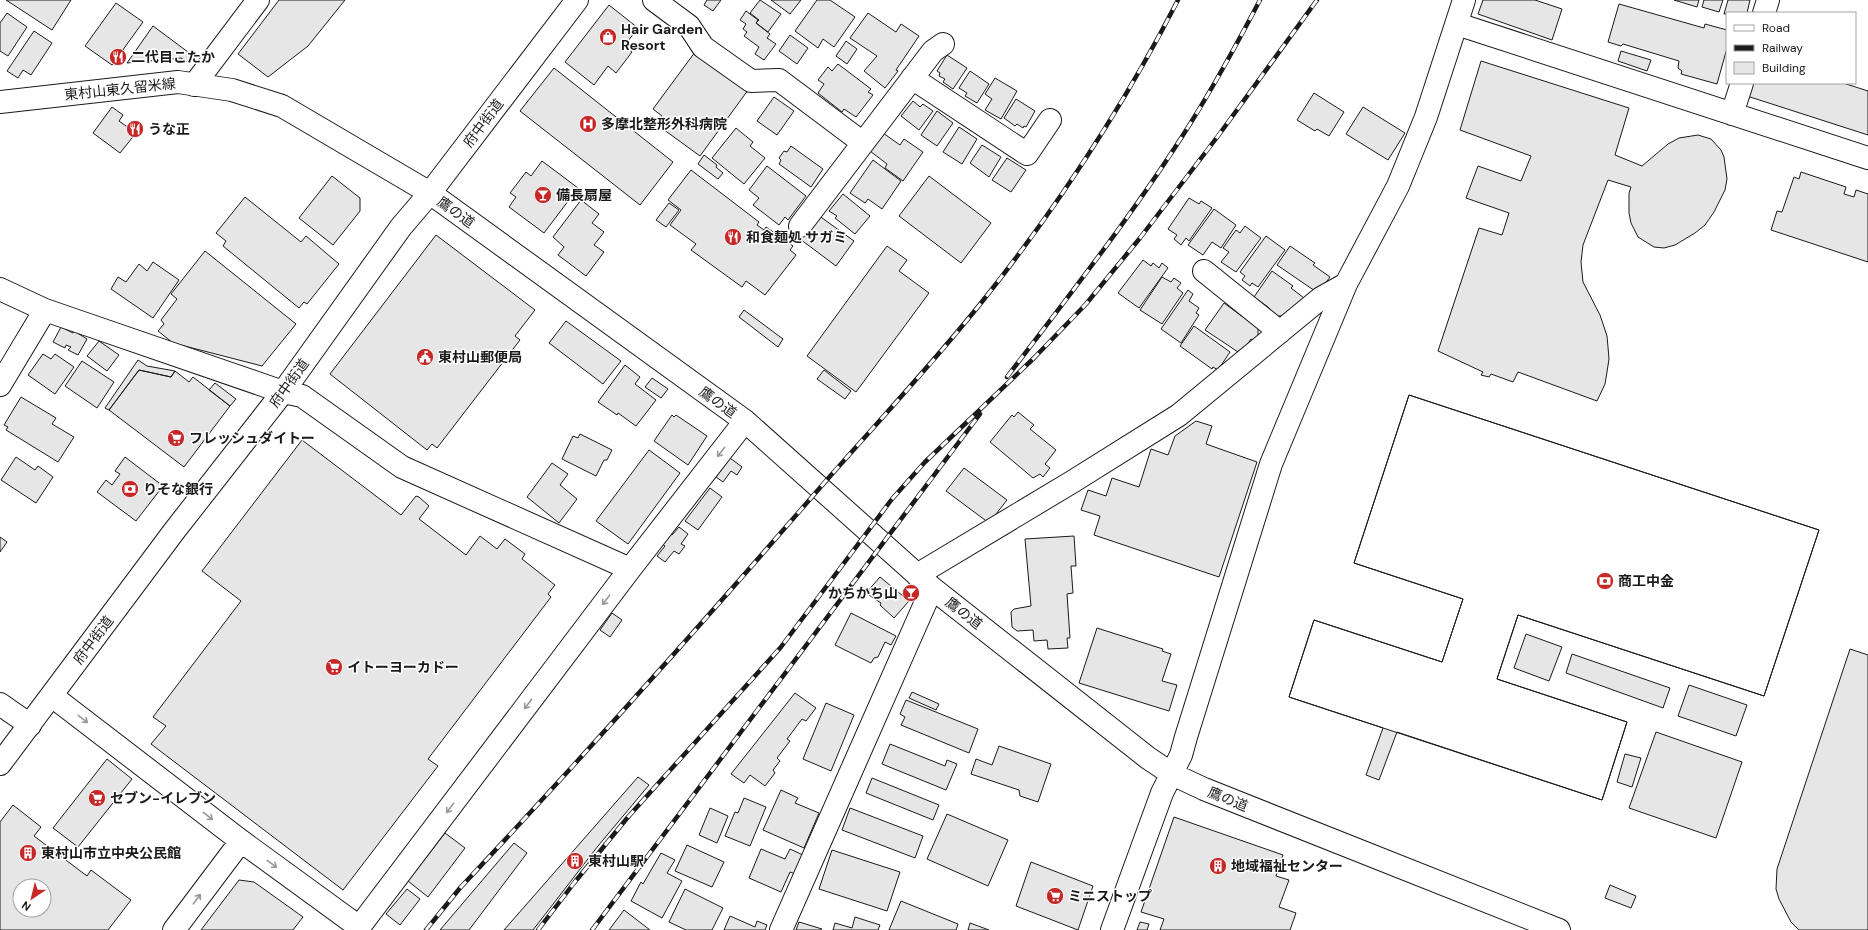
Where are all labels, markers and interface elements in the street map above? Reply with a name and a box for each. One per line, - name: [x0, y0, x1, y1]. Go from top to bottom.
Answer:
- legend: [1726, 12, 1856, 84]
- place label: Hair Garden Resort: [621, 20, 703, 54]
- text: Road: [1762, 20, 1790, 36]
- shop icon: Hair Garden Resort: [598, 27, 618, 47]
- text: Railway: [1762, 40, 1803, 56]
- restaurant icon: 二代目こたか: [108, 47, 128, 67]
- place label: 二代目こたか: [131, 48, 215, 66]
- text: Building: [1762, 60, 1806, 76]
- street label: 東村山東久留米線: [63, 74, 177, 104]
- street label: 府中街道: [459, 95, 507, 151]
- hospital icon: 多摩北整形外科病院: [578, 114, 598, 134]
- place label: 多摩北整形外科病院: [601, 115, 727, 133]
- restaurant icon: うな正: [125, 119, 145, 139]
- place label: うな正: [148, 120, 190, 138]
- bar icon: 備長扇屋: [533, 185, 553, 205]
- place label: 備長扇屋: [556, 186, 612, 204]
- street label: 鷹の道: [434, 192, 478, 232]
- restaurant icon: 和食麺処 サガミ: [723, 227, 743, 247]
- place label: 和食麺処 サガミ: [746, 228, 847, 246]
- public building icon: 東村山郵便局: [415, 347, 435, 367]
- place label: 東村山郵便局: [438, 348, 522, 366]
- street label: 府中街道: [265, 355, 313, 411]
- street label: 鷹の道: [696, 382, 740, 422]
- supermarket icon: フレッシュダイトー: [166, 428, 186, 448]
- place label: フレッシュダイトー: [189, 429, 315, 447]
- one-way arrow: [716, 446, 725, 457]
- bank icon: りそな銀行: [120, 479, 140, 499]
- place label: りそな銀行: [143, 480, 213, 498]
- bank icon: 商工中金: [1595, 571, 1615, 591]
- place label: 商工中金: [1618, 572, 1674, 590]
- bar icon: かちかち山: [901, 583, 921, 603]
- place label: かちかち山: [828, 584, 898, 602]
- street label: 鷹の道: [942, 593, 986, 633]
- one-way arrow: [602, 594, 610, 605]
- street label: 府中街道: [69, 612, 117, 668]
- supermarket icon: イトーヨーカドー: [324, 657, 344, 677]
- place label: イトーヨーカドー: [347, 658, 459, 676]
- one-way arrow: [524, 698, 532, 709]
- one-way arrow: [77, 715, 88, 724]
- street label: 鷹の道: [1205, 783, 1251, 815]
- supermarket icon: セブン-イレブン: [87, 788, 107, 808]
- place label: セブン-イレブン: [110, 789, 216, 807]
- one-way arrow: [445, 802, 454, 813]
- one-way arrow: [203, 811, 214, 820]
- building icon: 東村山市立中央公民館: [18, 843, 38, 863]
- place label: 東村山市立中央公民館: [41, 844, 181, 862]
- building icon: 東村山駅: [565, 851, 585, 871]
- place label: 東村山駅: [588, 852, 644, 870]
- building icon: 地域福祉センター: [1208, 856, 1228, 876]
- place label: 地域福祉センター: [1231, 857, 1343, 875]
- one-way arrow: [267, 860, 278, 868]
- north arrow: [12, 878, 52, 918]
- supermarket icon: ミニストップ: [1045, 886, 1065, 906]
- place label: ミニストップ: [1068, 887, 1152, 905]
- one-way arrow: [193, 894, 202, 905]
- text: N: [19, 898, 34, 914]

